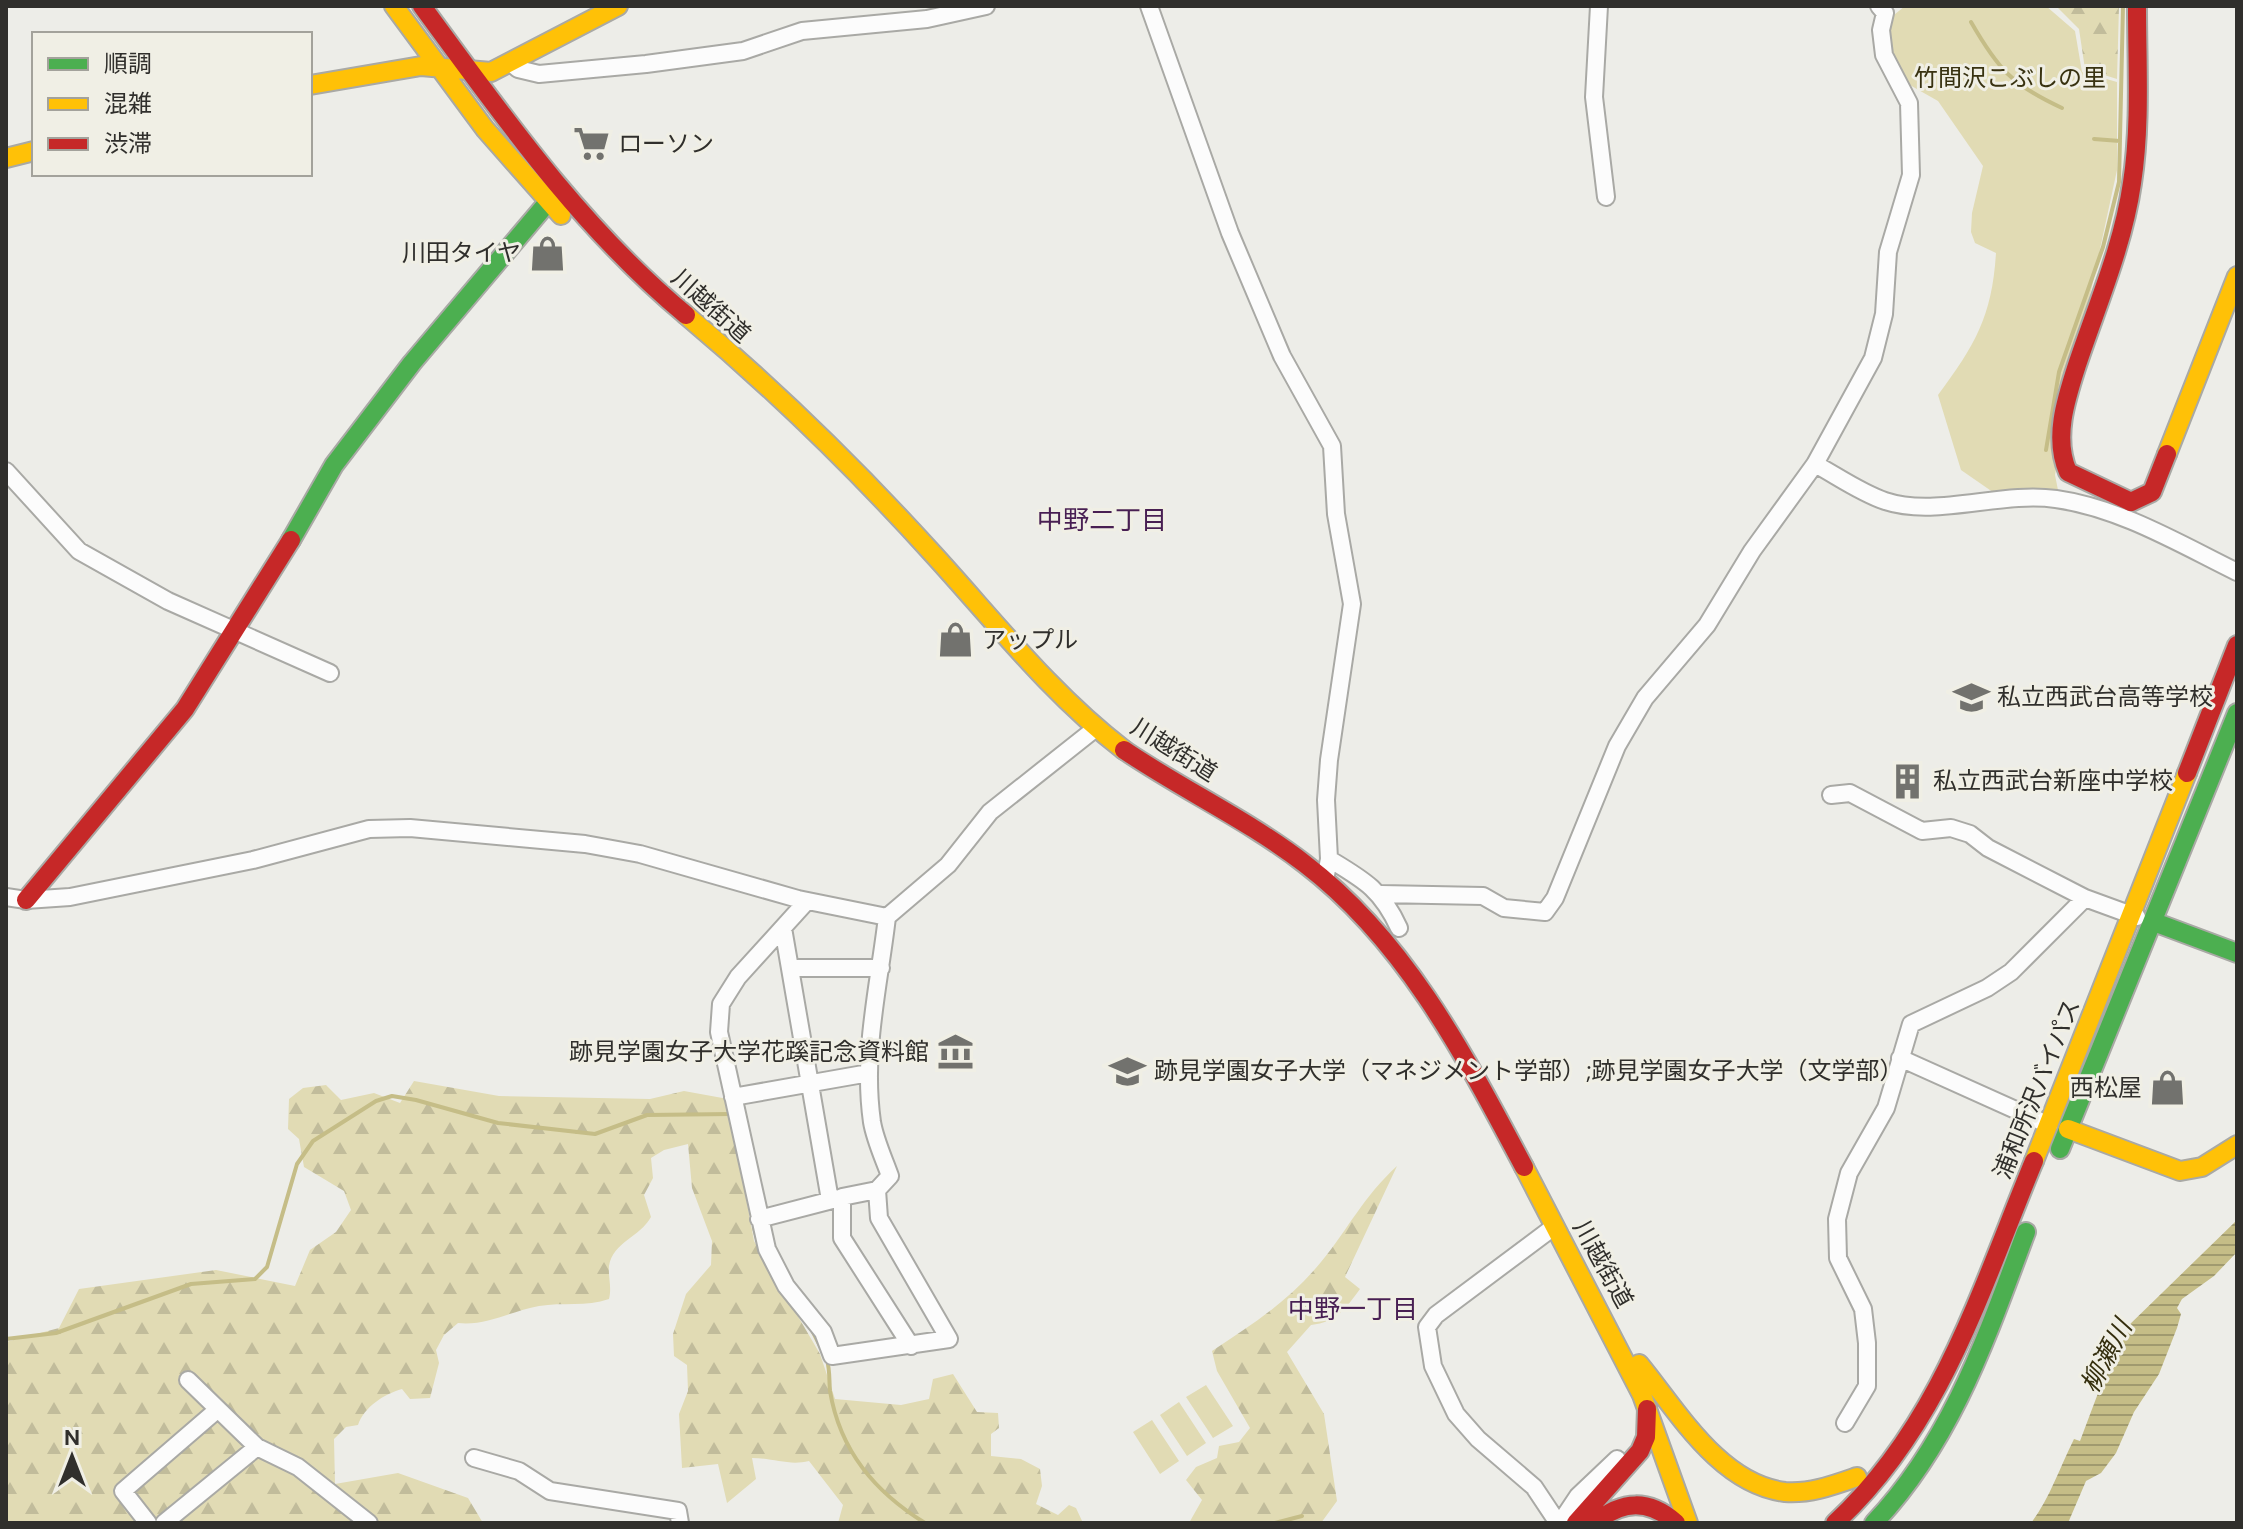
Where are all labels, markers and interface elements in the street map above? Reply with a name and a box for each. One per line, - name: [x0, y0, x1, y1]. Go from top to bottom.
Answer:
- legend: [32, 32, 312, 176]
- text: 順調: [104, 48, 152, 79]
- park label: 竹間沢こぶしの里: [1914, 62, 2106, 93]
- text: 混雑: [104, 88, 152, 119]
- supermarket icon: ローソン: [573, 125, 611, 163]
- text: 渋滞: [104, 128, 152, 159]
- place label: ローソン: [618, 128, 714, 159]
- shop icon: 川田タイヤ: [528, 234, 566, 272]
- place label: 川田タイヤ: [402, 237, 521, 268]
- street label: 川越街道: [665, 262, 757, 349]
- district label: 中野二丁目: [1037, 503, 1167, 537]
- shop icon: アップル: [937, 621, 975, 659]
- place label: アップル: [982, 624, 1078, 655]
- school or university icon: 私立西武台高等学校: [1952, 678, 1990, 716]
- place label: 私立西武台高等学校: [1997, 681, 2213, 712]
- street label: 川越街道: [1125, 711, 1223, 788]
- building icon: 私立西武台新座中学校: [1888, 762, 1926, 800]
- place label: 私立西武台新座中学校: [1933, 765, 2173, 796]
- street label: 浦和所沢バイパス: [1986, 994, 2087, 1183]
- museum icon: 跡見学園女子大学花蹊記念資料館: [936, 1033, 974, 1071]
- place label: 跡見学園女子大学花蹊記念資料館: [569, 1036, 929, 1067]
- school or university icon: 跡見学園女子大学（マネジメント学部）;跡見学園女子大学（文学部）: [1109, 1052, 1147, 1090]
- place label: 跡見学園女子大学（マネジメント学部）;跡見学園女子大学（文学部）: [1154, 1055, 1903, 1086]
- shop icon: 西松屋: [2149, 1069, 2187, 1107]
- place label: 西松屋: [2070, 1072, 2142, 1103]
- street label: 川越街道: [1567, 1214, 1640, 1313]
- district label: 中野一丁目: [1288, 1292, 1418, 1326]
- water label: 柳瀬川: [2073, 1311, 2141, 1398]
- north arrow: [32, 1417, 112, 1497]
- text: N: [64, 1423, 80, 1452]

